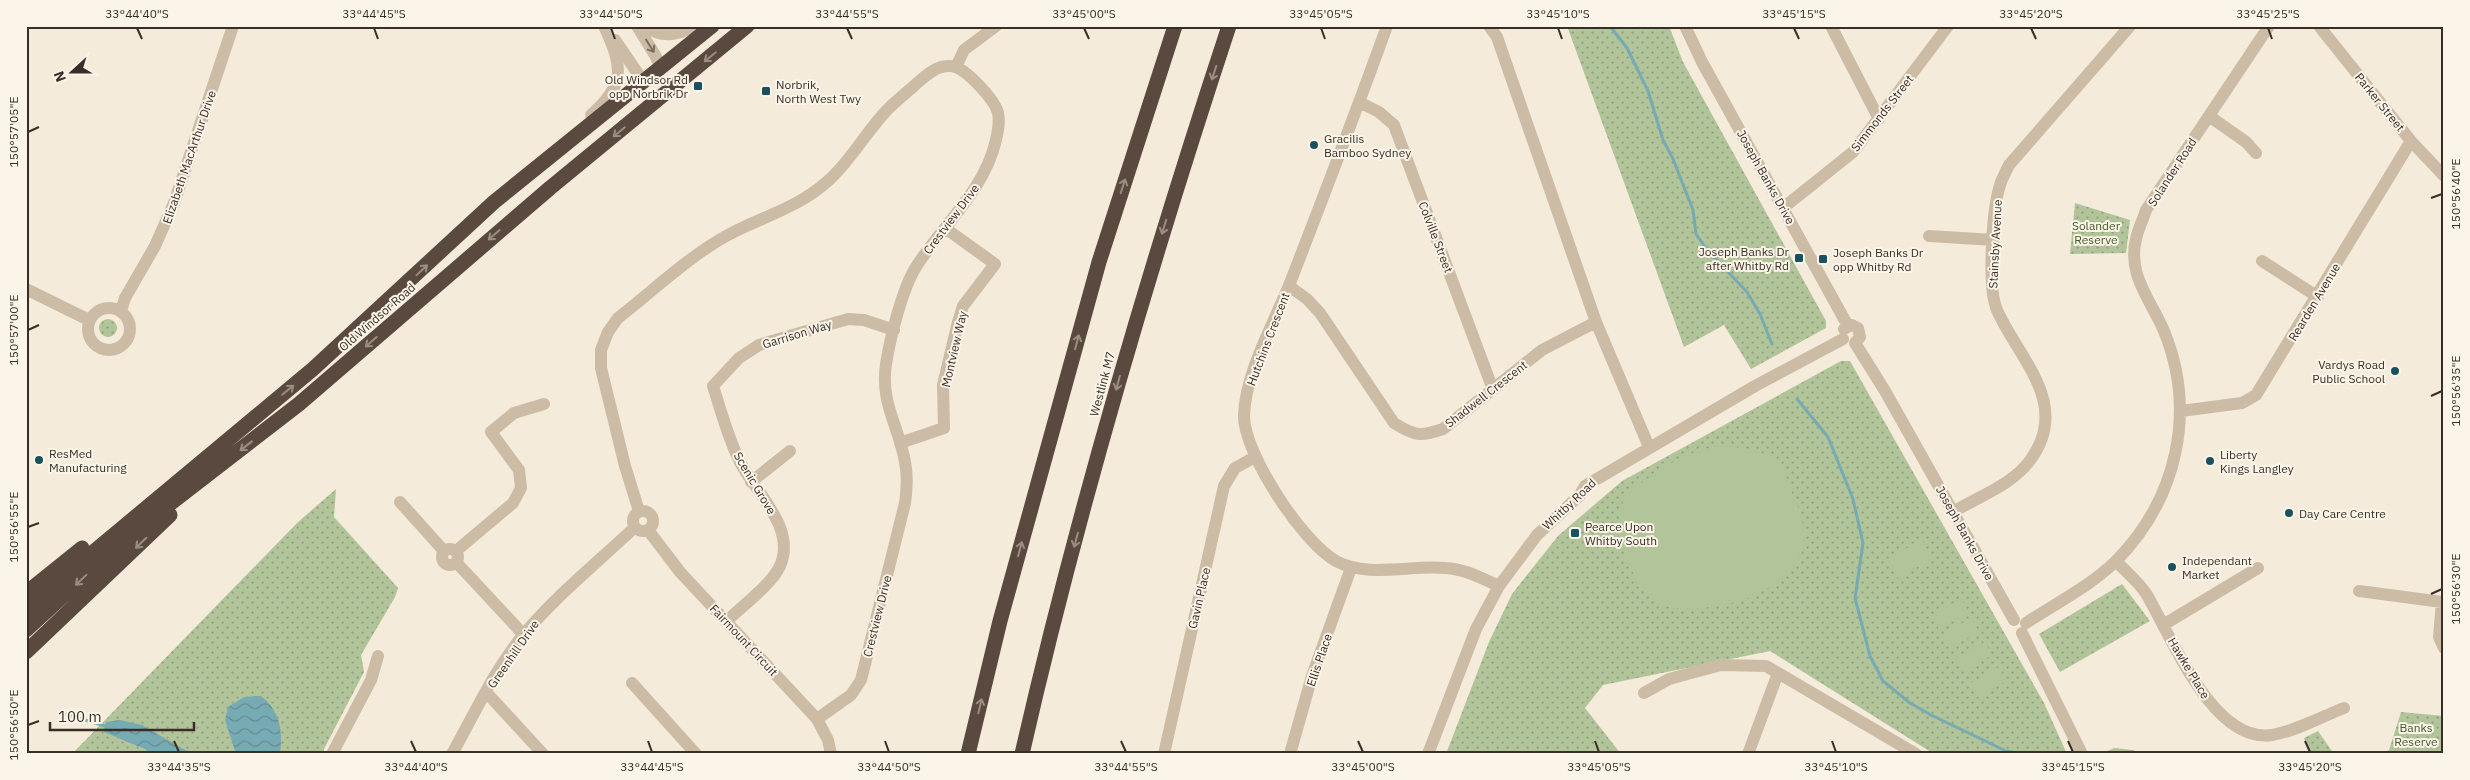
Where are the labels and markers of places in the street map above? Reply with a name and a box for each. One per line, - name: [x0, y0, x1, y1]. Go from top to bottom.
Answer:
- place label: Old Windsor Rd opp Norbrik Dr: [605, 72, 689, 101]
- place label: Norbrik, North West Twy: [776, 77, 861, 106]
- marker: Old Windsor Rd opp Norbrik Dr: [692, 80, 704, 92]
- marker: Norbrik, North West Twy: [760, 85, 772, 97]
- place label: Gracilis Bamboo Sydney: [1324, 131, 1411, 160]
- marker: Gracilis Bamboo Sydney: [1308, 139, 1320, 151]
- place label: Joseph Banks Dr after Whitby Rd: [1699, 244, 1790, 273]
- place label: Joseph Banks Dr opp Whitby Rd: [1833, 245, 1924, 274]
- marker: Joseph Banks Dr after Whitby Rd: [1793, 252, 1805, 264]
- marker: Joseph Banks Dr opp Whitby Rd: [1817, 253, 1829, 265]
- place label: Vardys Road Public School: [2312, 357, 2385, 386]
- marker: Vardys Road Public School: [2389, 365, 2401, 377]
- place label: ResMed Manufacturing: [49, 446, 127, 475]
- place label: Liberty Kings Langley: [2220, 447, 2294, 476]
- marker: ResMed Manufacturing: [33, 454, 45, 466]
- marker: Liberty Kings Langley: [2204, 455, 2216, 467]
- place label: Day Care Centre: [2299, 506, 2386, 521]
- marker: Day Care Centre: [2283, 507, 2295, 519]
- place label: Pearce Upon Whitby South: [1585, 519, 1657, 548]
- marker: Pearce Upon Whitby South: [1569, 527, 1581, 539]
- place label: Independant Market: [2182, 553, 2252, 582]
- marker: Independant Market: [2166, 561, 2178, 573]

